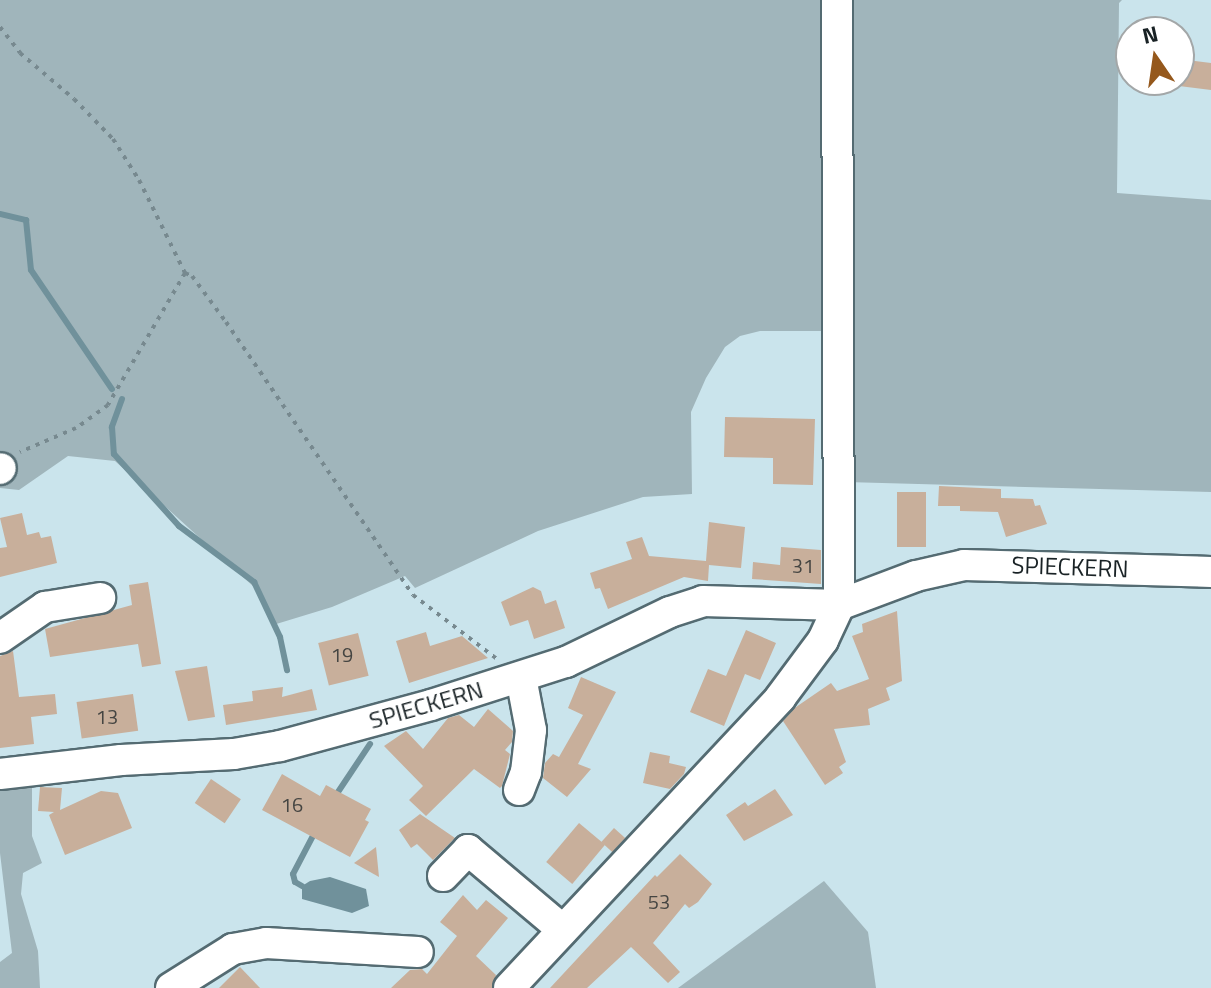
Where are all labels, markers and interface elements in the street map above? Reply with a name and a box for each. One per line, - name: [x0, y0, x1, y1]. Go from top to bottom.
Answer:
- north arrow: [1115, 16, 1195, 96]
- text: N: [1139, 16, 1161, 53]
- street label: SPIECKERN: [1011, 551, 1129, 583]
- house number: 31: [792, 553, 814, 577]
- house number: 19: [331, 642, 353, 666]
- street label: SPIECKERN: [366, 675, 486, 735]
- house number: 13: [96, 704, 118, 728]
- house number: 16: [281, 792, 303, 816]
- house number: 53: [648, 889, 670, 913]

